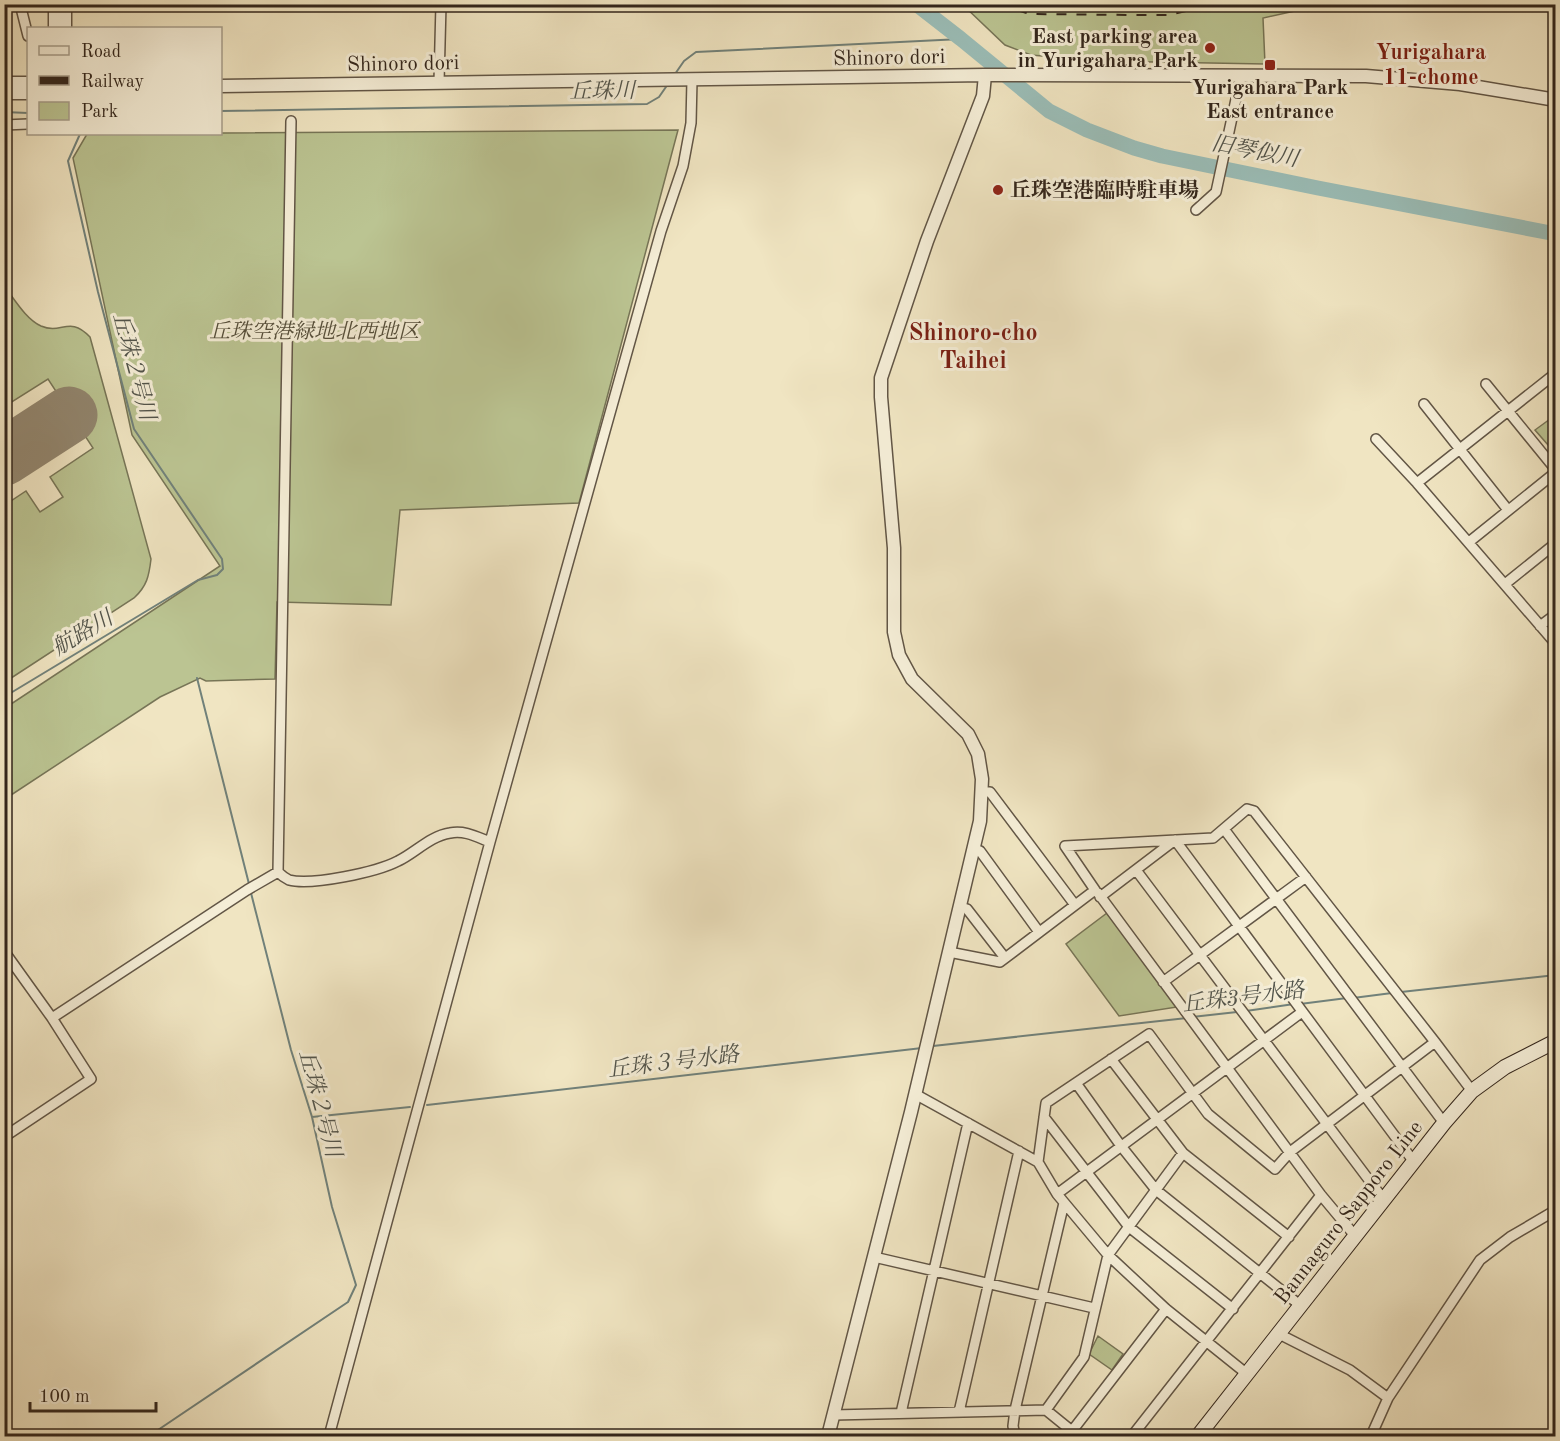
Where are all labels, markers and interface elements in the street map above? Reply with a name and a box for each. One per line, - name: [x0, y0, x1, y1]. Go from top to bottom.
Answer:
- legend: [27, 27, 222, 135]
- place label: East parking area in Yurigahara Park: [1018, 27, 1198, 72]
- marker: East parking area in Yurigahara Park: [1203, 41, 1217, 55]
- district label: Yurigahara 11-chome: [1376, 42, 1486, 89]
- text: Road: [81, 43, 121, 61]
- street label: Shinoro dori: [833, 47, 945, 70]
- street label: Shinoro dori: [347, 53, 459, 76]
- marker: Yurigahara Park East entrance: [1263, 58, 1277, 72]
- text: Railway: [81, 73, 144, 91]
- water label: 丘珠川: [569, 78, 637, 104]
- place label: Yurigahara Park East entrance: [1192, 78, 1348, 123]
- text: Park: [81, 103, 118, 121]
- water label: 旧琴似川: [1209, 131, 1302, 172]
- place label: 丘珠空港臨時駐車場: [1010, 179, 1199, 202]
- marker: 丘珠空港臨時駐車場: [991, 183, 1005, 197]
- water label: 丘珠２号川: [108, 310, 160, 424]
- park label: 丘珠空港緑地北西地区: [209, 320, 422, 343]
- district label: Shinoro-cho Taihei: [908, 322, 1038, 374]
- water label: 航路川: [48, 605, 119, 660]
- water label: 丘珠3号水路: [1181, 977, 1307, 1016]
- water label: 丘珠３号水路: [606, 1042, 742, 1082]
- water label: 丘珠２号川: [294, 1047, 346, 1161]
- street label: Bannaguro Sapporo Line: [1271, 1117, 1427, 1309]
- scale bar: [30, 1375, 156, 1413]
- text: 100 m: [39, 1388, 90, 1406]

